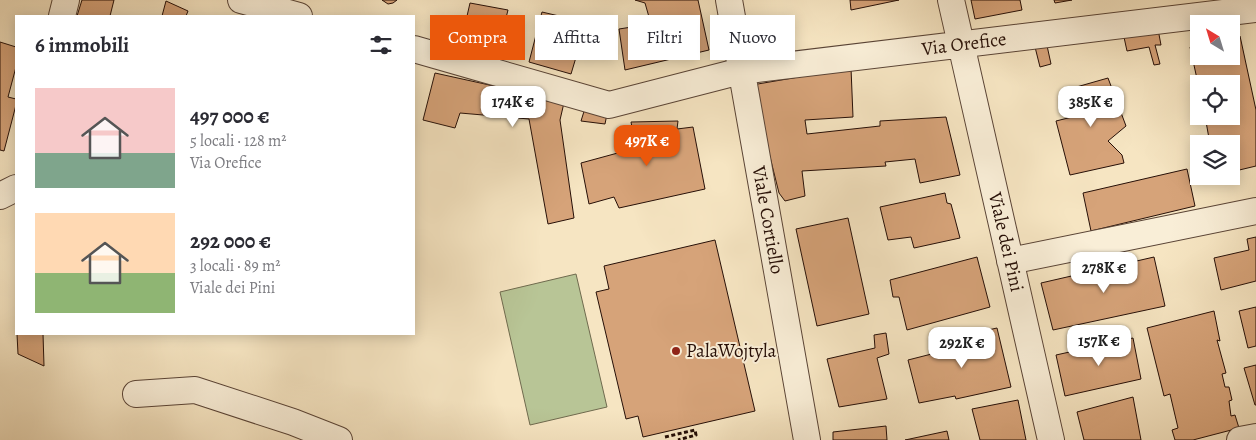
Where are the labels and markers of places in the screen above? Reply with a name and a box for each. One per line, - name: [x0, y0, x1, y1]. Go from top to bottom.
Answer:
- pin: 174K €: [472, 86, 554, 128]
- pin: 385K €: [1050, 86, 1132, 128]
- pin: 497K €: [606, 124, 688, 167]
- pin: 278K €: [1063, 252, 1145, 294]
- pin: 157K €: [1058, 324, 1140, 367]
- pin: 292K €: [921, 326, 1003, 369]
- place label: PalaWojtyla: [686, 338, 777, 364]
- marker: PalaWojtyla: [670, 345, 682, 357]

